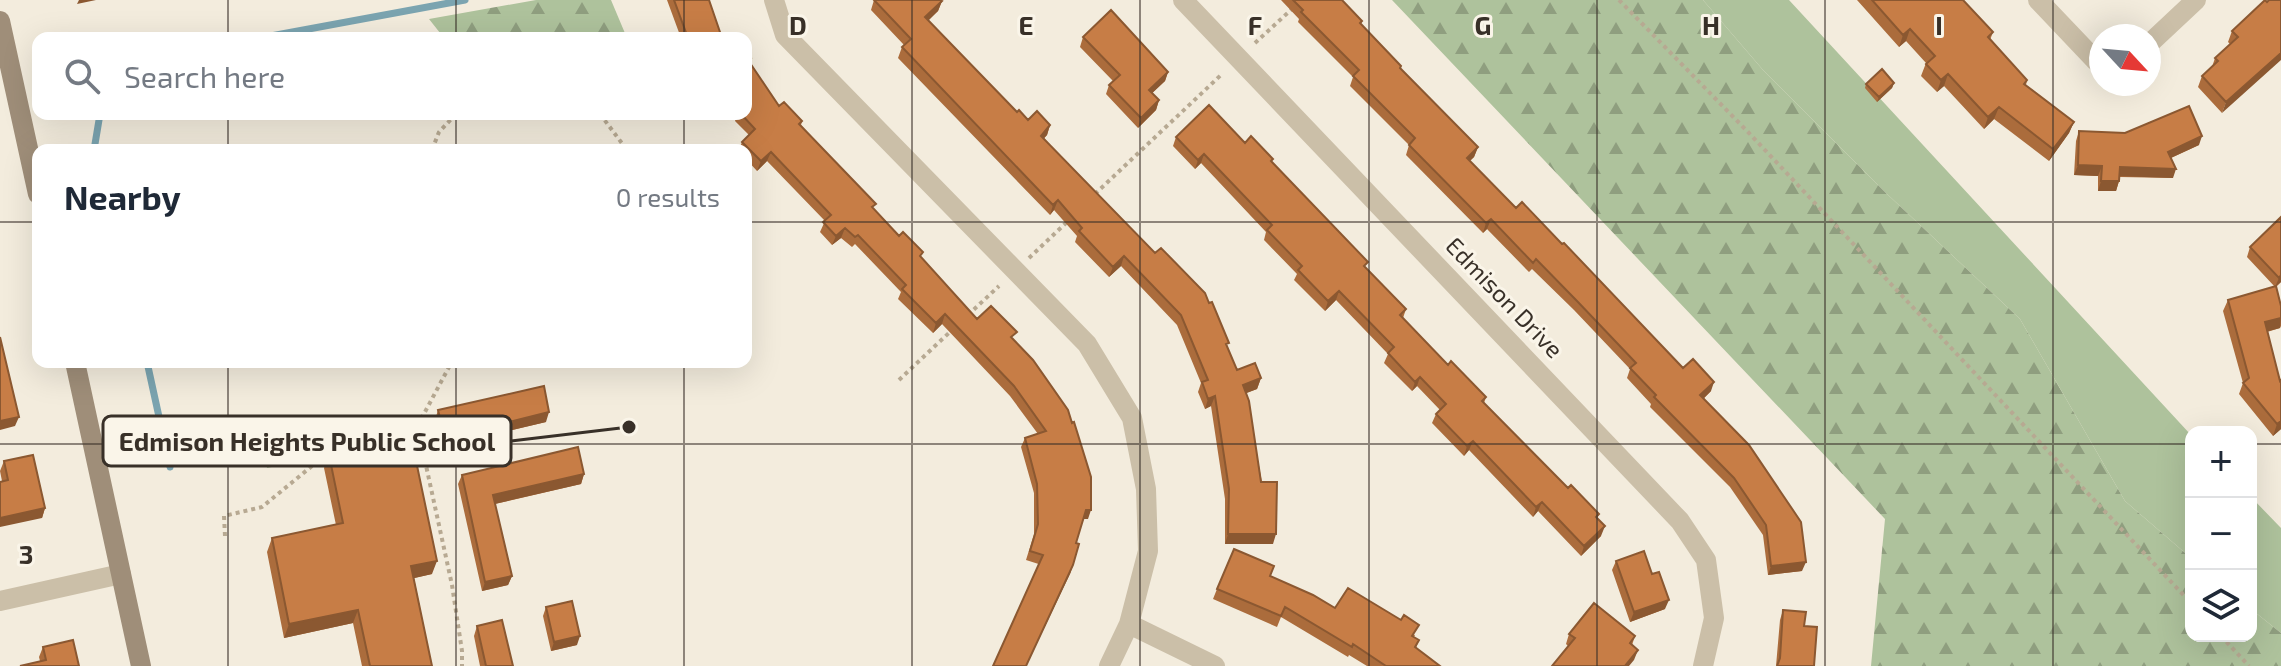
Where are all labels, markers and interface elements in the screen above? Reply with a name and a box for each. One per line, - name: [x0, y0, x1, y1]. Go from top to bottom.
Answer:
- text: D: [789, 9, 807, 40]
- text: E: [1018, 9, 1034, 40]
- text: F: [1248, 9, 1262, 40]
- text: G: [1475, 9, 1491, 40]
- text: H: [1702, 9, 1720, 40]
- text: I: [1935, 9, 1943, 40]
- north arrow: [2089, 24, 2161, 96]
- search box: [32, 32, 752, 120]
- icon: search: [60, 54, 104, 98]
- text: Search here: [124, 58, 285, 94]
- text: Nearby: [64, 176, 181, 217]
- text: 0 results: [616, 181, 720, 212]
- street label: Edmison Drive: [1440, 231, 1570, 363]
- callout: Edmison Heights Public School: [103, 416, 511, 466]
- text: Edmison Heights Public School: [119, 425, 496, 456]
- map controls: [2185, 426, 2257, 642]
- button: +: [2185, 426, 2257, 498]
- button: −: [2185, 498, 2257, 570]
- text: 3: [19, 538, 33, 569]
- button: layers: [2185, 570, 2257, 642]

